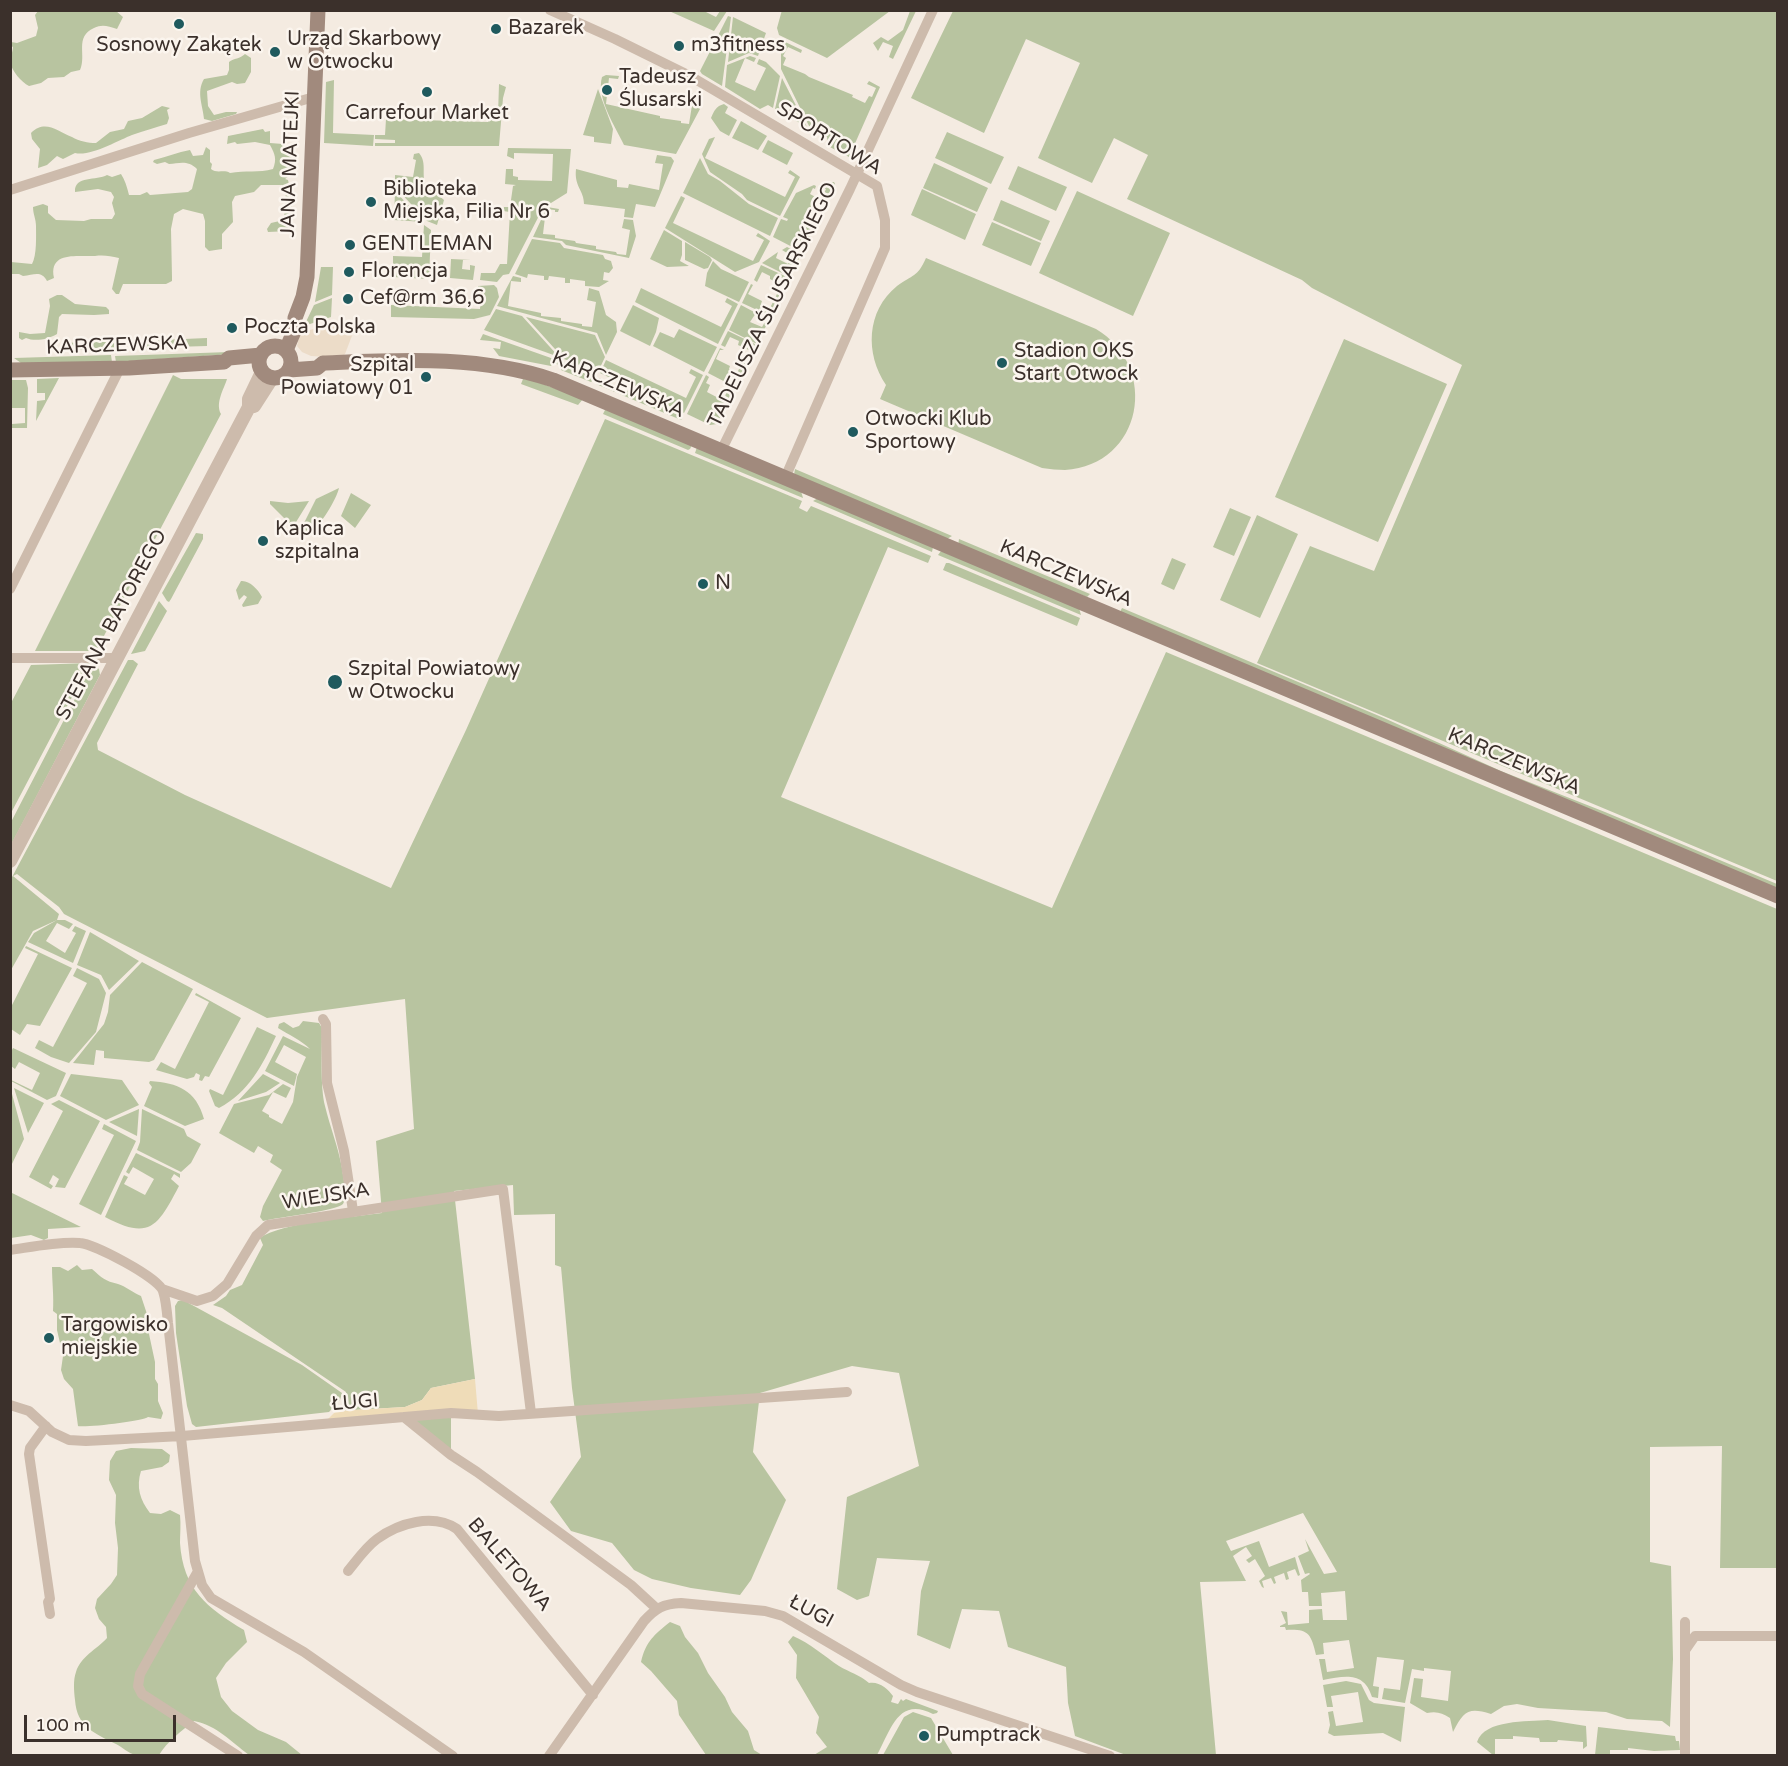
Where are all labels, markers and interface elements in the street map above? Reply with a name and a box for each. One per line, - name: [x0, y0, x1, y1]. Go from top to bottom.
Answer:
- marker: Sosnowy Zakątek: [172, 17, 186, 31]
- place label: Bazarek: [508, 17, 584, 41]
- marker: Bazarek: [489, 22, 503, 36]
- place label: Urząd Skarbowy w Otwocku: [287, 28, 441, 75]
- place label: Sosnowy Zakątek: [96, 34, 262, 58]
- place label: m3fitness: [691, 34, 785, 58]
- marker: m3fitness: [672, 39, 686, 53]
- marker: Urząd Skarbowy w Otwocku: [268, 45, 282, 59]
- place label: Tadeusz Ślusarski: [619, 66, 702, 113]
- marker: Tadeusz Ślusarski: [600, 83, 614, 97]
- marker: Carrefour Market: [420, 85, 434, 99]
- street label: JANA MATEJKI: [276, 90, 306, 238]
- street label: SPORTOWA: [772, 97, 886, 181]
- place label: Carrefour Market: [345, 102, 509, 126]
- place label: Biblioteka Miejska, Filia Nr 6: [383, 178, 550, 225]
- street label: TADEUSZA ŚLUSARSKIEGO: [703, 179, 843, 431]
- marker: Biblioteka Miejska, Filia Nr 6: [364, 195, 378, 209]
- place label: GENTLEMAN: [362, 233, 493, 257]
- marker: GENTLEMAN: [343, 238, 357, 252]
- place label: Florencja: [361, 260, 448, 284]
- marker: Florencja: [342, 265, 356, 279]
- place label: Cef@rm 36,6: [360, 287, 485, 311]
- marker: Cef@rm 36,6: [341, 292, 355, 306]
- place label: Poczta Polska: [244, 316, 376, 340]
- marker: Poczta Polska: [225, 321, 239, 335]
- street label: KARCZEWSKA: [46, 332, 188, 360]
- place label: Stadion OKS Start Otwock: [1014, 340, 1138, 387]
- street label: KARCZEWSKA: [548, 346, 688, 424]
- place label: Szpital Powiatowy 01: [281, 354, 414, 401]
- marker: Stadion OKS Start Otwock: [995, 356, 1009, 370]
- marker: Szpital Powiatowy 01: [419, 370, 433, 384]
- place label: Otwocki Klub Sportowy: [865, 408, 992, 455]
- marker: Otwocki Klub Sportowy: [846, 425, 860, 439]
- place label: Kaplica szpitalna: [275, 518, 359, 565]
- street label: STEFANA BATOREGO: [52, 526, 172, 724]
- marker: Kaplica szpitalna: [256, 534, 270, 548]
- street label: KARCZEWSKA: [996, 535, 1136, 613]
- place label: N: [715, 572, 731, 596]
- marker: N: [696, 577, 710, 591]
- place label: Szpital Powiatowy w Otwocku: [348, 658, 520, 705]
- marker: Szpital Powiatowy w Otwocku: [326, 673, 344, 691]
- street label: KARCZEWSKA: [1444, 723, 1584, 801]
- street label: WIEJSKA: [281, 1178, 371, 1216]
- place label: Targowisko miejskie: [61, 1314, 168, 1361]
- marker: Targowisko miejskie: [42, 1331, 56, 1345]
- street label: ŁUGI: [330, 1389, 380, 1417]
- street label: BALETOWA: [462, 1513, 556, 1617]
- street label: ŁUGI: [785, 1590, 837, 1634]
- scale bar: [27, 1703, 178, 1741]
- text: 100 m: [35, 1714, 90, 1736]
- place label: Pumptrack: [936, 1724, 1040, 1748]
- marker: Pumptrack: [917, 1729, 931, 1743]

